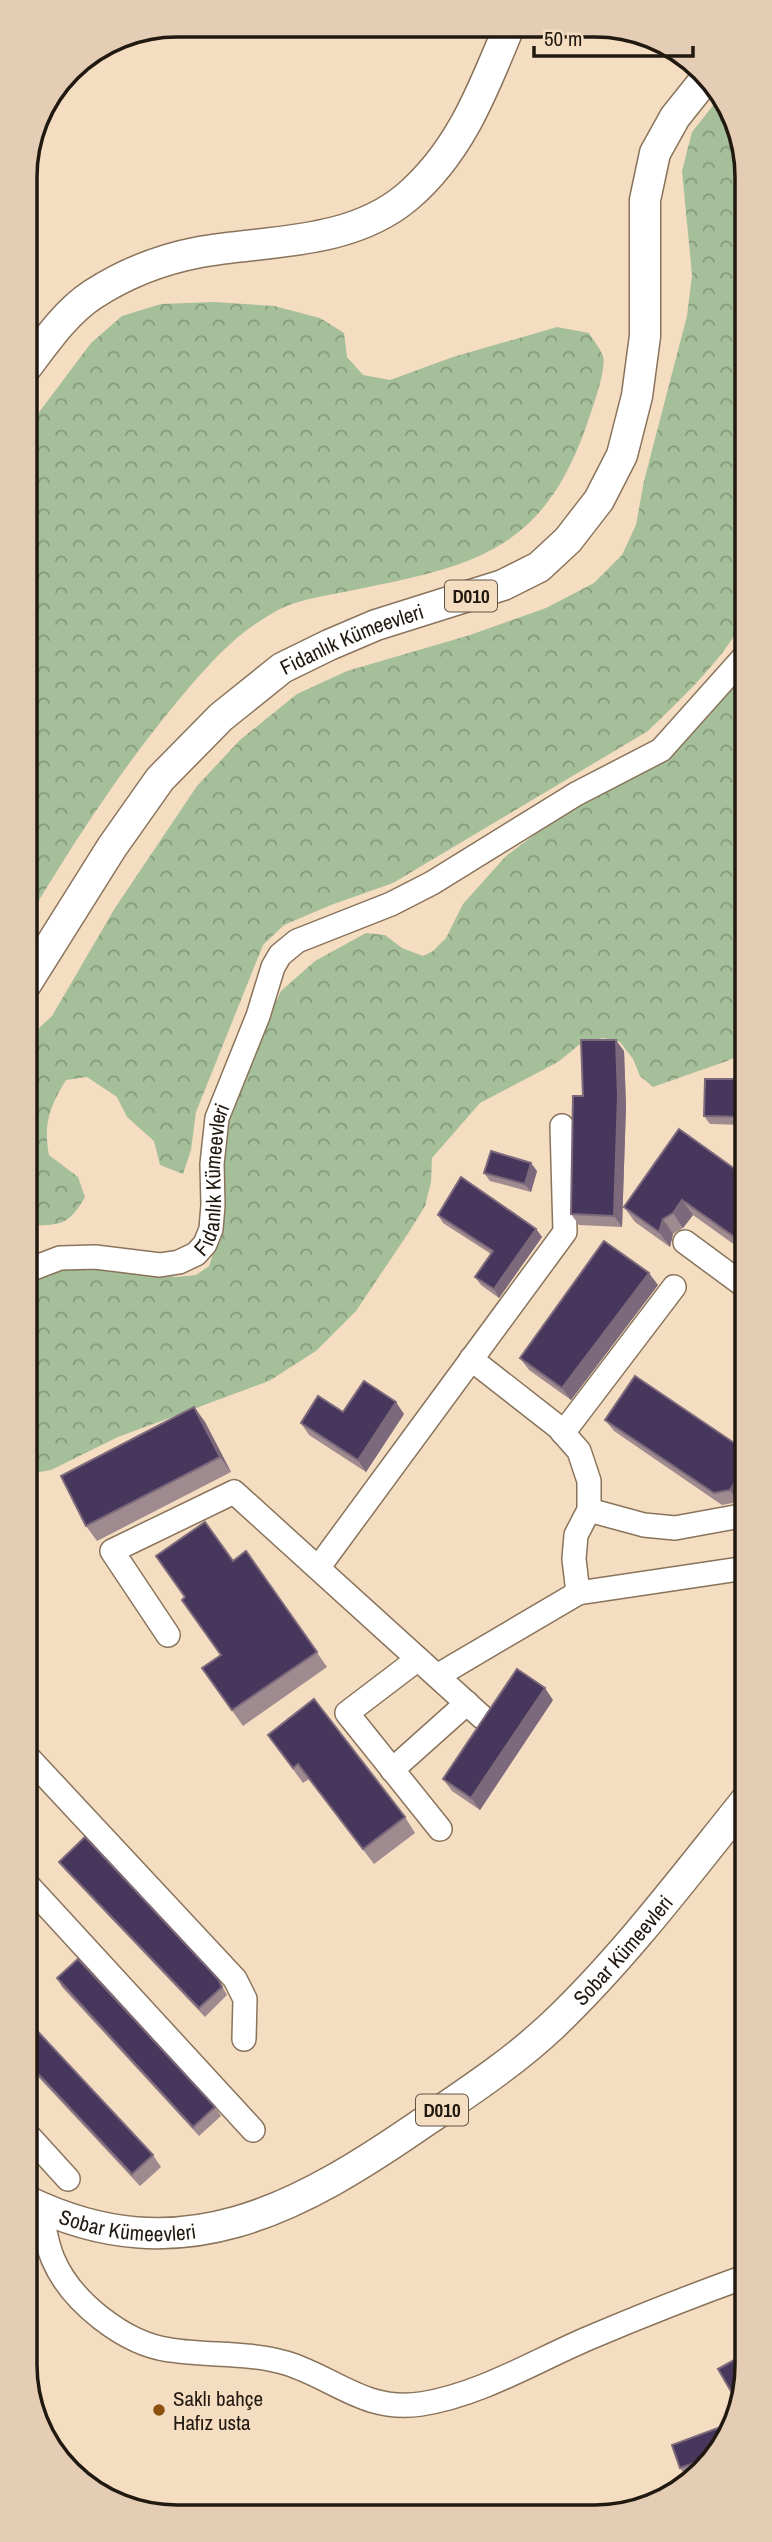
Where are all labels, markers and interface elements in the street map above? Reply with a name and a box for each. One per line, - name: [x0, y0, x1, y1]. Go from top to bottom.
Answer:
- scale bar: [534, 14, 693, 58]
- text: 50 m: [544, 24, 582, 53]
- road number: D010: [445, 580, 497, 611]
- street label: Fidanlık Kümeevleri: [275, 596, 427, 681]
- street label: Fidanlık Kümeevleri: [187, 1099, 236, 1262]
- street label: Sobar Kümeevleri: [566, 1889, 679, 2011]
- road number: D010: [416, 2094, 468, 2126]
- street label: Sobar Kümeevleri: [55, 2202, 198, 2248]
- place label: Saklı bahçe Hafız usta: [173, 2384, 263, 2437]
- marker: Saklı bahçe Hafız usta: [151, 2402, 167, 2418]

